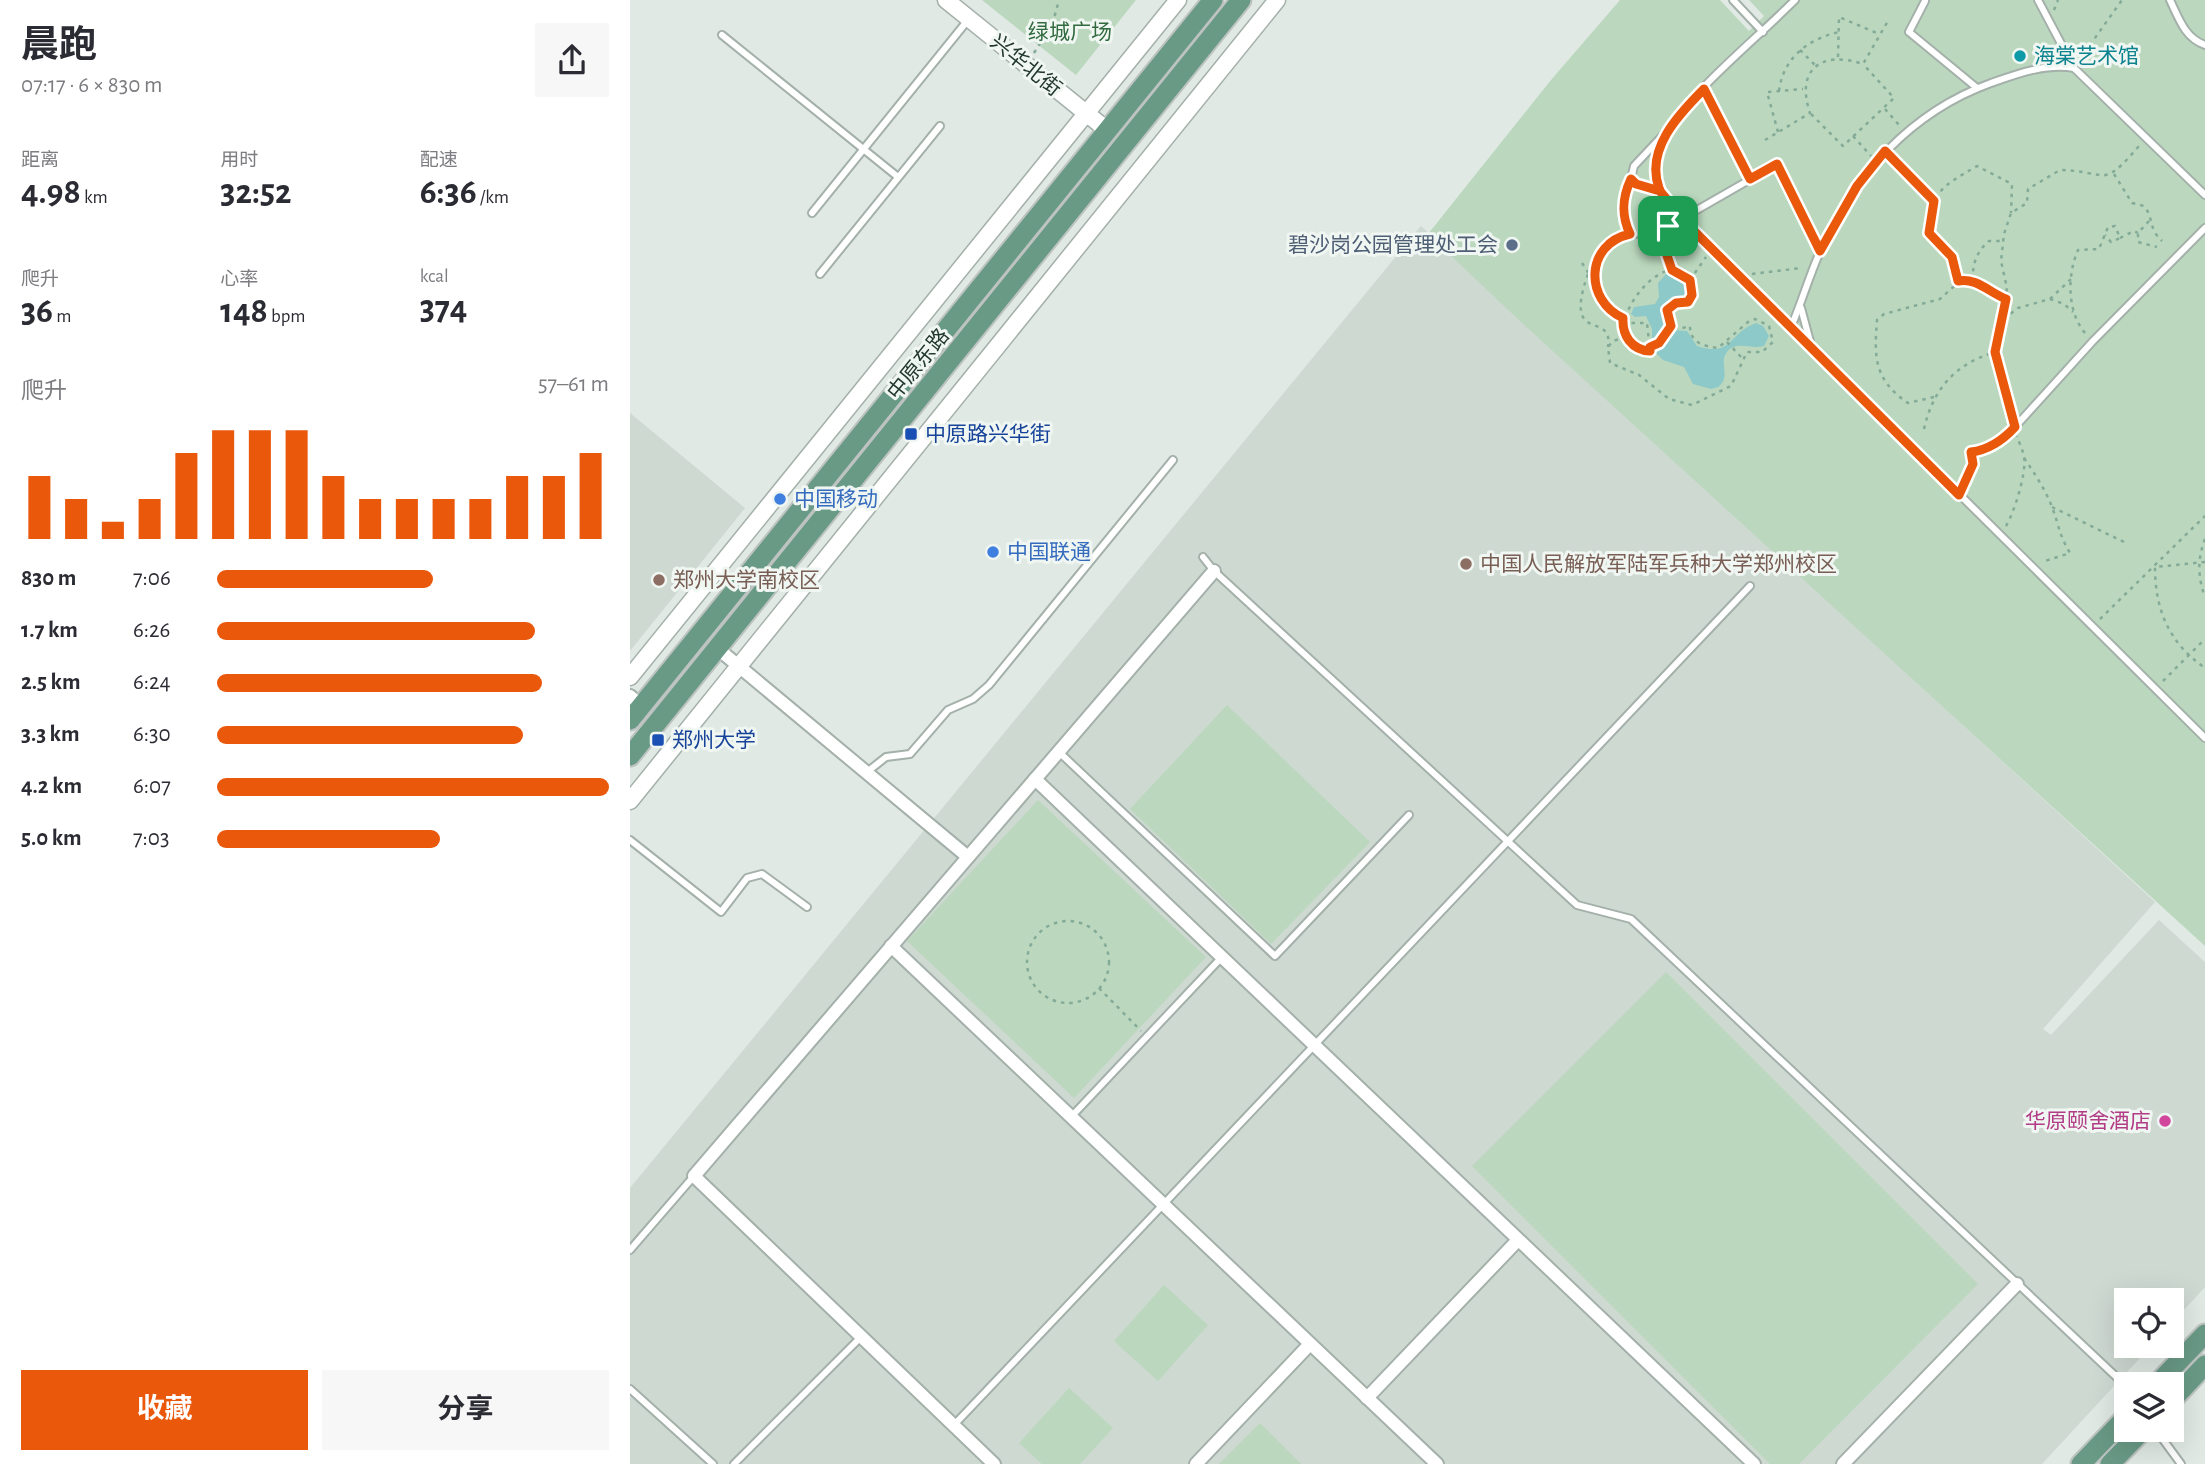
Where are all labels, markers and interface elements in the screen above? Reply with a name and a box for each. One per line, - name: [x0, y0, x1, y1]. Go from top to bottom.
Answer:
- park label: 绿城广场: [1028, 21, 1112, 43]
- button: share: [535, 23, 609, 97]
- text: 晨跑: [21, 27, 97, 65]
- street label: 兴华北街: [986, 30, 1066, 100]
- place label: 海棠艺术馆: [2034, 45, 2139, 67]
- marker: 海棠艺术馆: [2012, 48, 2028, 64]
- text: 07:17 · 6 × 830 m: [21, 74, 163, 97]
- text: 距离: [21, 151, 59, 170]
- text: 用时: [220, 151, 258, 170]
- text: 配速: [420, 151, 458, 170]
- text: 4.98: [21, 175, 81, 210]
- text: 32:52: [220, 175, 292, 210]
- text: 6:36: [420, 175, 477, 210]
- text: km: [81, 188, 108, 207]
- text: /km: [477, 188, 509, 207]
- pin: [1638, 196, 1698, 256]
- icon: arrive: [1649, 207, 1687, 245]
- place label: 碧沙岗公园管理处工会: [1288, 234, 1498, 256]
- marker: 碧沙岗公园管理处工会: [1504, 237, 1520, 253]
- text: kcal: [420, 267, 449, 286]
- text: 爬升: [21, 270, 59, 289]
- text: 心率: [220, 270, 258, 289]
- text: 374: [420, 291, 467, 326]
- text: 36: [21, 294, 53, 329]
- text: 148: [220, 294, 268, 329]
- text: m: [53, 307, 71, 326]
- text: bpm: [268, 307, 305, 326]
- street label: 中原东路: [883, 324, 953, 404]
- text: 57–61 m: [538, 373, 609, 396]
- text: 爬升: [21, 380, 67, 403]
- place label: 中原路兴华街: [925, 423, 1051, 445]
- marker: 中原路兴华街: [903, 426, 919, 442]
- place label: 中国移动: [794, 488, 878, 510]
- marker: 中国移动: [772, 491, 788, 507]
- place label: 中国联通: [1007, 541, 1091, 563]
- marker: 中国联通: [985, 544, 1001, 560]
- place label: 中国人民解放军陆军兵种大学郑州校区: [1480, 553, 1837, 575]
- marker: 中国人民解放军陆军兵种大学郑州校区: [1458, 556, 1474, 572]
- text: 830 m: [21, 567, 76, 590]
- text: 7:06: [133, 567, 171, 590]
- place label: 郑州大学南校区: [673, 569, 820, 591]
- marker: 郑州大学南校区: [651, 572, 667, 588]
- text: 1.7 km: [21, 619, 78, 642]
- text: 6:26: [133, 619, 170, 642]
- text: 2.5 km: [21, 671, 80, 694]
- text: 6:24: [133, 671, 171, 694]
- text: 3.3 km: [21, 723, 80, 746]
- text: 6:30: [133, 723, 171, 746]
- place label: 郑州大学: [672, 729, 756, 751]
- marker: 郑州大学: [650, 732, 666, 748]
- text: 4.2 km: [21, 775, 82, 798]
- text: 6:07: [133, 775, 171, 798]
- text: 5.0 km: [21, 827, 82, 850]
- text: 7:03: [133, 827, 169, 850]
- place label: 华原颐舍酒店: [2025, 1110, 2151, 1132]
- marker: 华原颐舍酒店: [2157, 1113, 2173, 1129]
- map controls: [2114, 1288, 2184, 1442]
- button: locate: [2114, 1288, 2184, 1358]
- button: 收藏: [21, 1370, 308, 1450]
- button: 分享: [322, 1370, 609, 1450]
- button: layers: [2114, 1372, 2184, 1442]

